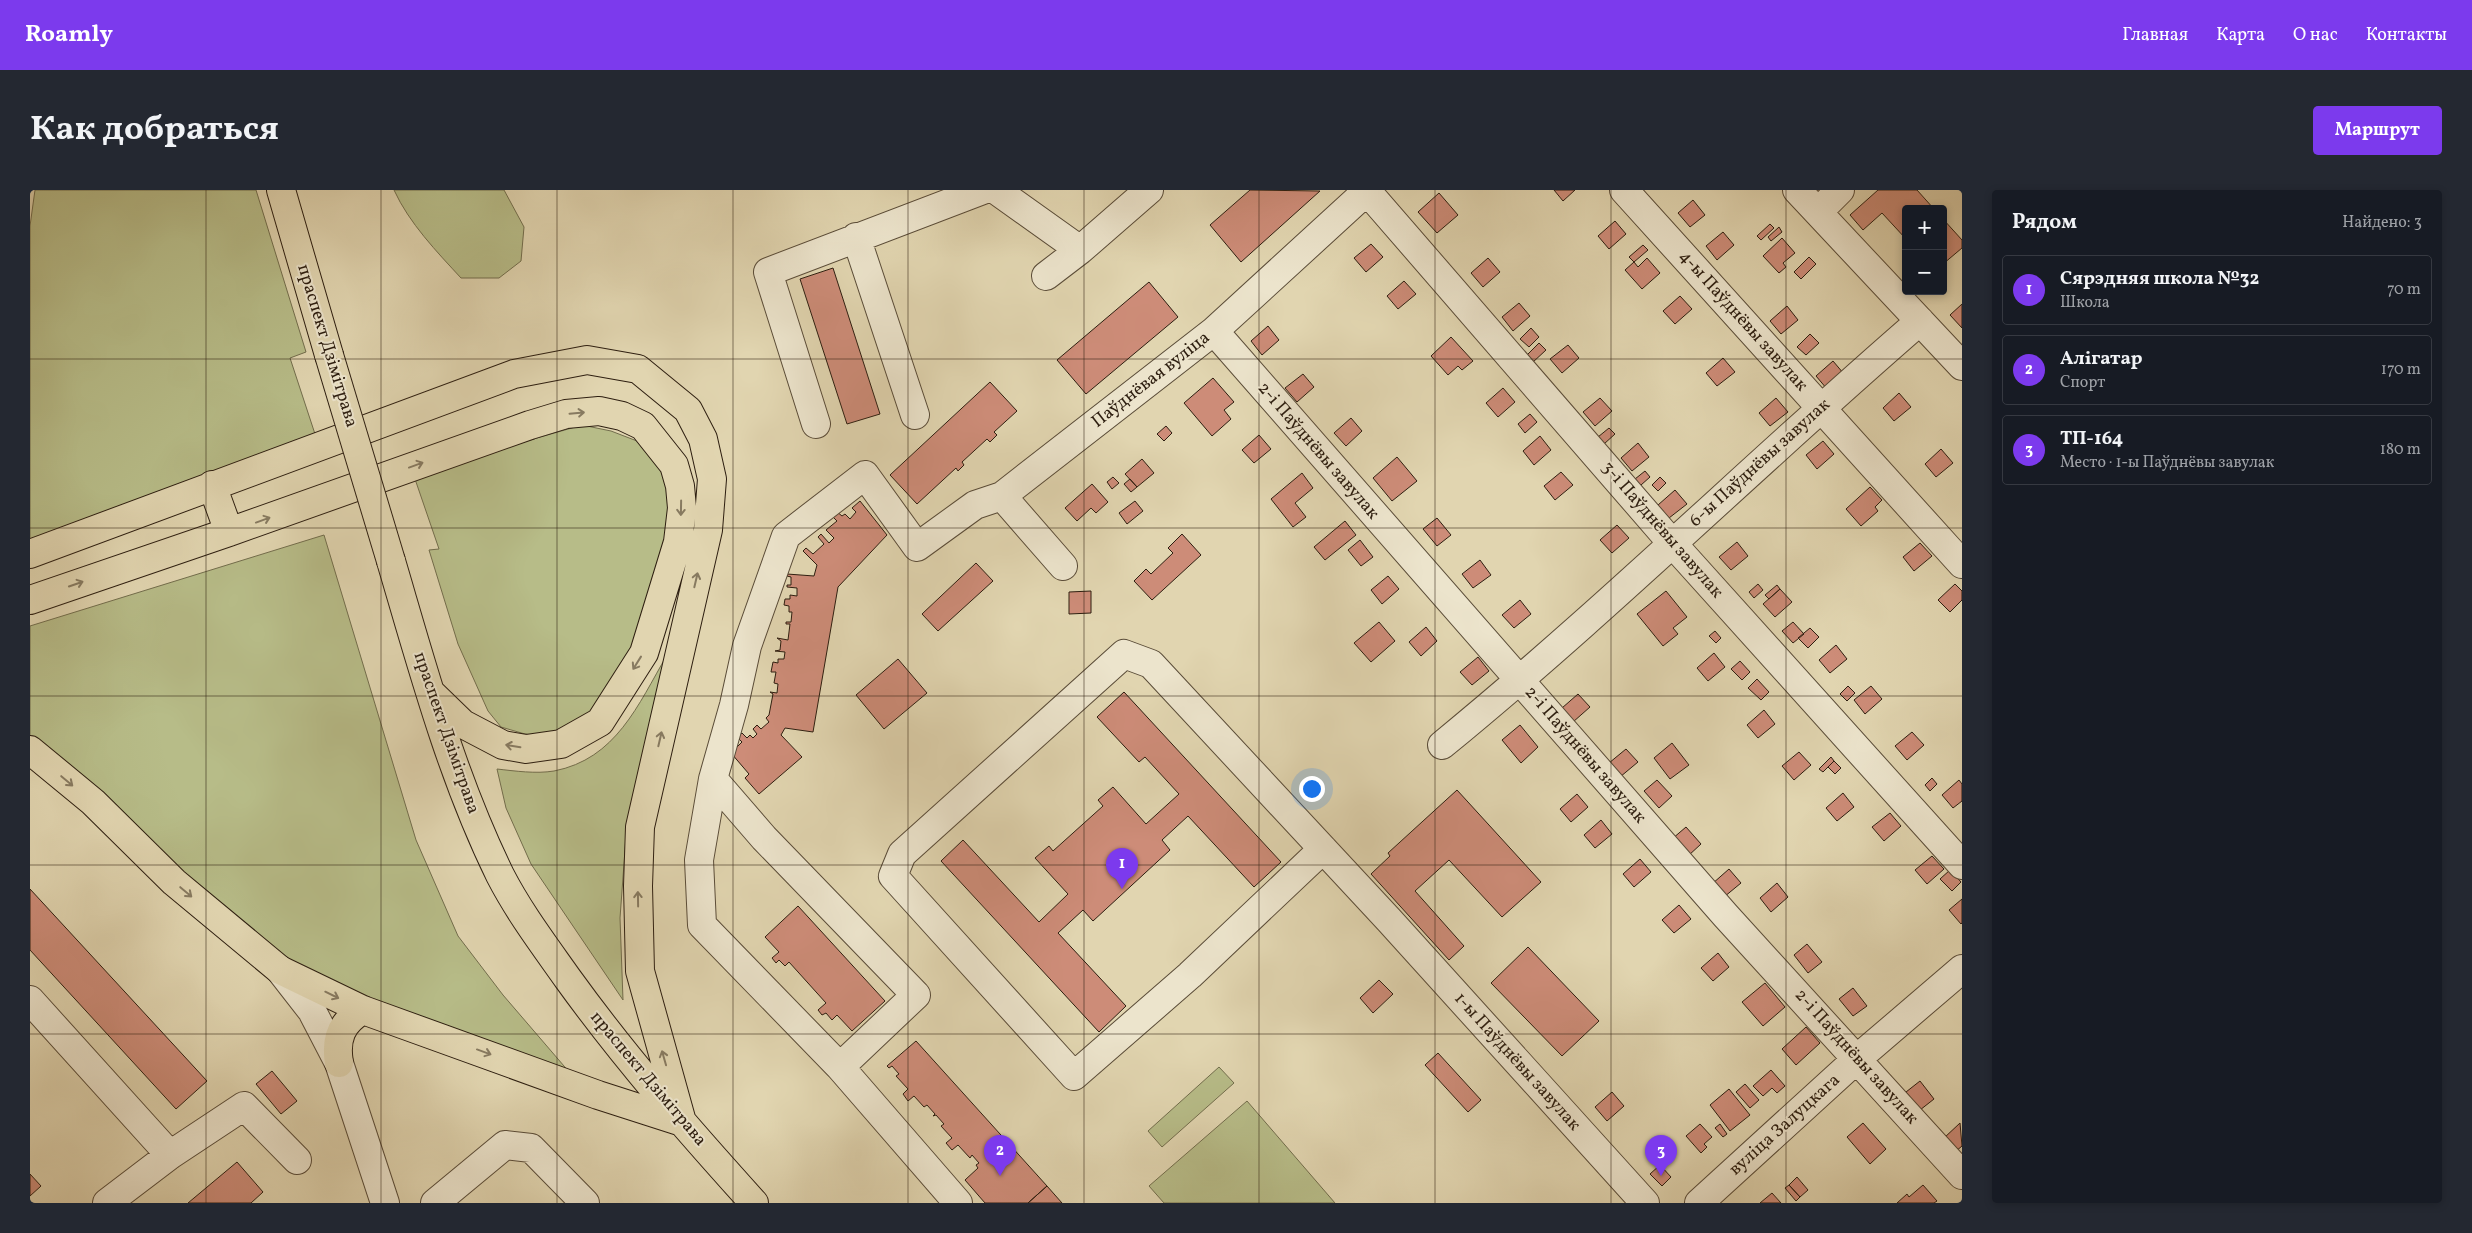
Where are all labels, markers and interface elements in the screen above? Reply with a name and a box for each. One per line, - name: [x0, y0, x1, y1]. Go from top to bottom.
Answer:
- text: Roamly: [25, 18, 113, 52]
- text: Главная: [2122, 23, 2188, 48]
- text: Карта: [2216, 23, 2265, 48]
- text: О нас: [2293, 23, 2338, 48]
- text: Контакты: [2366, 23, 2447, 48]
- text: Как добраться: [30, 106, 279, 154]
- button: Маршрут: [2313, 106, 2442, 155]
- map controls: [1902, 205, 1947, 295]
- button: +: [1902, 205, 1947, 250]
- text: Рядом: [2012, 208, 2077, 237]
- text: Найдено: 3: [2342, 212, 2422, 234]
- street label: 4-ы Паўднёвы завулак: [1673, 245, 1814, 397]
- button: −: [1902, 250, 1947, 295]
- street label: праспект Дзімітрава: [290, 261, 364, 431]
- text: Сярэдняя школа №32: [2060, 266, 2259, 292]
- text: 1: [2026, 279, 2032, 301]
- text: 70 m: [2387, 279, 2421, 301]
- text: Школа: [2060, 292, 2110, 314]
- street label: Паўднёвая вуліца: [1086, 326, 1216, 434]
- text: Алігатар: [2060, 346, 2143, 372]
- text: 2: [2025, 359, 2033, 381]
- text: 170 m: [2381, 359, 2421, 381]
- text: Спорт: [2060, 372, 2105, 394]
- street label: 2-і Паўднёвы завулак: [1251, 377, 1385, 525]
- street label: 6-ы Паўднёвы завулак: [1684, 393, 1836, 533]
- one-way arrow: [569, 408, 585, 418]
- text: ТП-164: [2060, 426, 2123, 452]
- text: 3: [2025, 439, 2033, 461]
- text: 180 m: [2380, 439, 2421, 461]
- text: Место · 1-ы Паўднёвы завулак: [2060, 452, 2274, 474]
- street label: 3-і Паўднёвы завулак: [1595, 456, 1729, 604]
- one-way arrow: [408, 460, 423, 469]
- one-way arrow: [676, 500, 686, 516]
- one-way arrow: [255, 515, 270, 524]
- one-way arrow: [692, 573, 701, 589]
- one-way arrow: [68, 579, 83, 588]
- street label: праспект Дзімітрава: [407, 649, 485, 817]
- one-way arrow: [632, 656, 642, 670]
- street label: 2-і Паўднёвы завулак: [1518, 681, 1652, 829]
- one-way arrow: [656, 731, 665, 747]
- one-way arrow: [506, 741, 522, 751]
- one-way arrow: [61, 775, 74, 786]
- your location: [1299, 776, 1325, 802]
- pin: 1: [1106, 848, 1138, 889]
- one-way arrow: [179, 886, 192, 898]
- one-way arrow: [633, 891, 643, 908]
- street label: 2-і Паўднёвы завулак: [1788, 984, 1924, 1131]
- street label: 1-ы Паўднёвы завулак: [1448, 987, 1586, 1137]
- one-way arrow: [324, 991, 339, 1000]
- street label: праспект Дзімітрава: [584, 1006, 712, 1152]
- one-way arrow: [476, 1048, 491, 1057]
- one-way arrow: [659, 1051, 669, 1067]
- street label: вуліца Залуцкага: [1724, 1068, 1846, 1182]
- pin: 2: [984, 1135, 1016, 1176]
- pin: 3: [1645, 1135, 1677, 1176]

